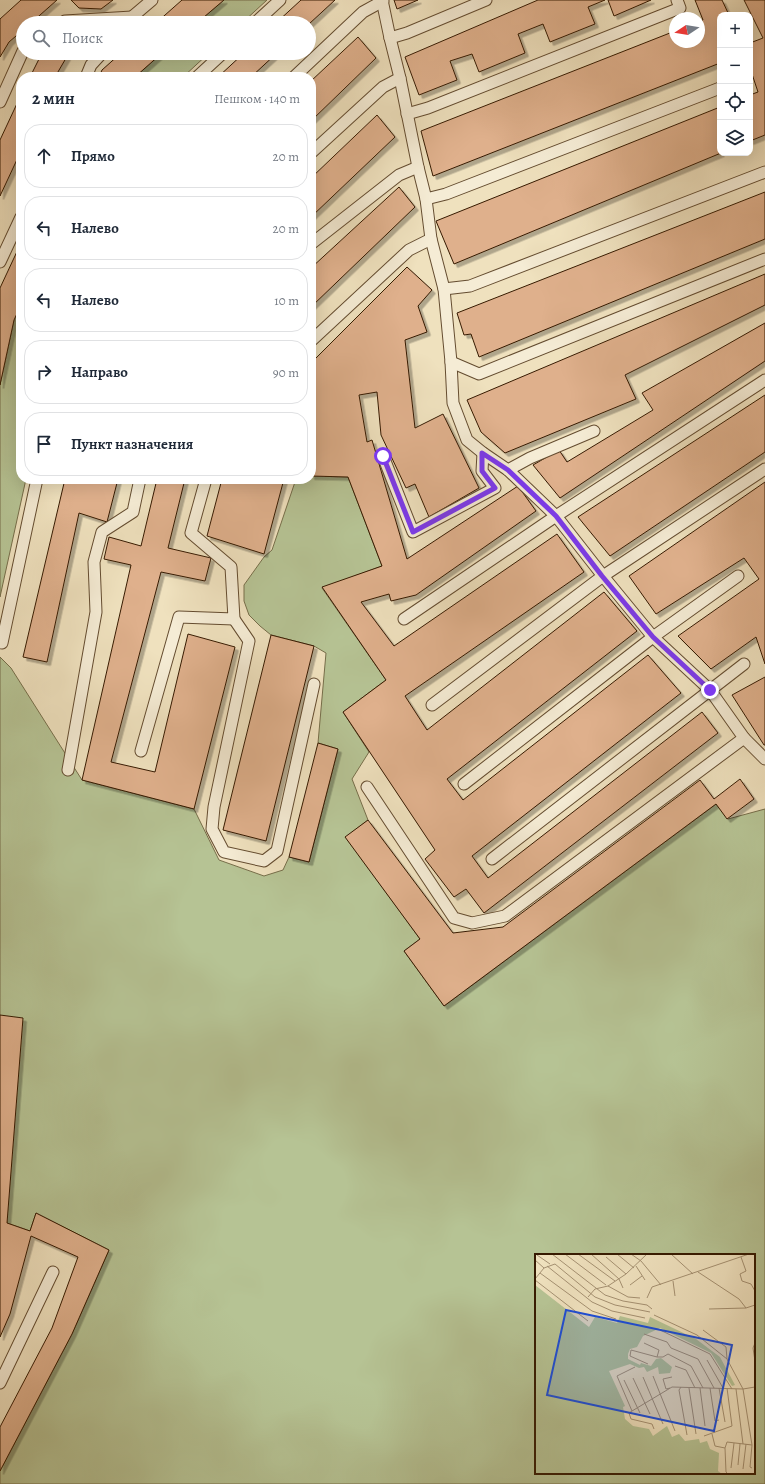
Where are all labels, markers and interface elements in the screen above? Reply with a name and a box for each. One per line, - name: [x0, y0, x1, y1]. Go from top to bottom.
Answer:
- north arrow: [669, 12, 705, 48]
- map controls: [717, 12, 753, 156]
- button: +: [717, 12, 753, 48]
- search box: [16, 16, 316, 60]
- icon: search: [30, 27, 52, 49]
- text: Поиск: [62, 28, 103, 48]
- button: −: [717, 48, 753, 84]
- button: locate: [717, 84, 753, 120]
- text: 2 мин: [32, 87, 75, 110]
- text: Пешком · 140 m: [214, 90, 300, 107]
- button: layers: [717, 120, 753, 156]
- icon: ahead: [33, 145, 55, 167]
- text: Прямо: [71, 146, 115, 166]
- text: 20 m: [273, 148, 299, 165]
- icon: left: [33, 217, 55, 239]
- text: Налево: [71, 218, 119, 238]
- text: 20 m: [273, 220, 299, 237]
- icon: left: [33, 289, 55, 311]
- text: Налево: [71, 290, 119, 310]
- text: 10 m: [274, 292, 299, 309]
- icon: right: [33, 361, 55, 383]
- text: Направо: [71, 362, 128, 382]
- text: 90 m: [273, 364, 299, 381]
- icon: arrive: [33, 433, 55, 455]
- text: Пункт назначения: [71, 434, 193, 454]
- route start: [374, 447, 392, 465]
- route end: [701, 681, 719, 699]
- inset map: [535, 1254, 755, 1474]

